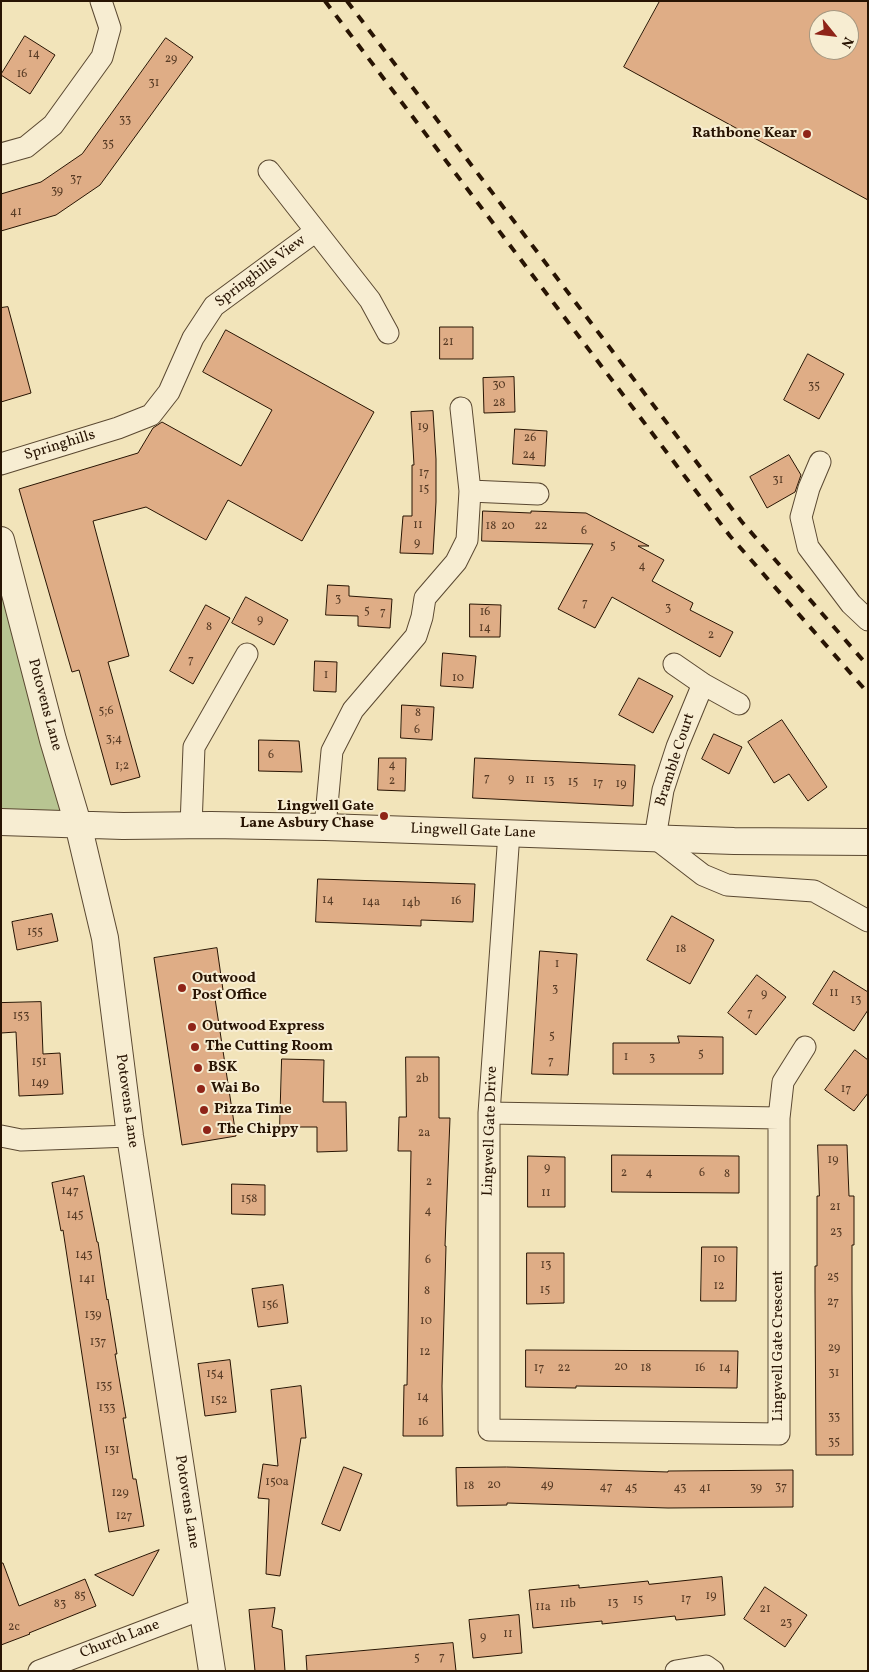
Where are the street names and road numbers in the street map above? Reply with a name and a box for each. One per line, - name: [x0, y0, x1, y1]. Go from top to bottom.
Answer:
- street label: Springhills View: [212, 232, 310, 312]
- street label: Springhills: [22, 427, 98, 465]
- street label: Potovens Lane: [23, 657, 65, 753]
- street label: Bramble Court: [652, 711, 700, 809]
- street label: Lingwell Gate Lane: [410, 821, 536, 843]
- street label: Potovens Lane: [111, 1053, 141, 1149]
- street label: Lingwell Gate Drive: [480, 1066, 502, 1196]
- street label: Lingwell Gate Crescent: [770, 1270, 788, 1422]
- street label: Potovens Lane: [170, 1454, 202, 1550]
- street label: Church Lane: [78, 1617, 162, 1663]

